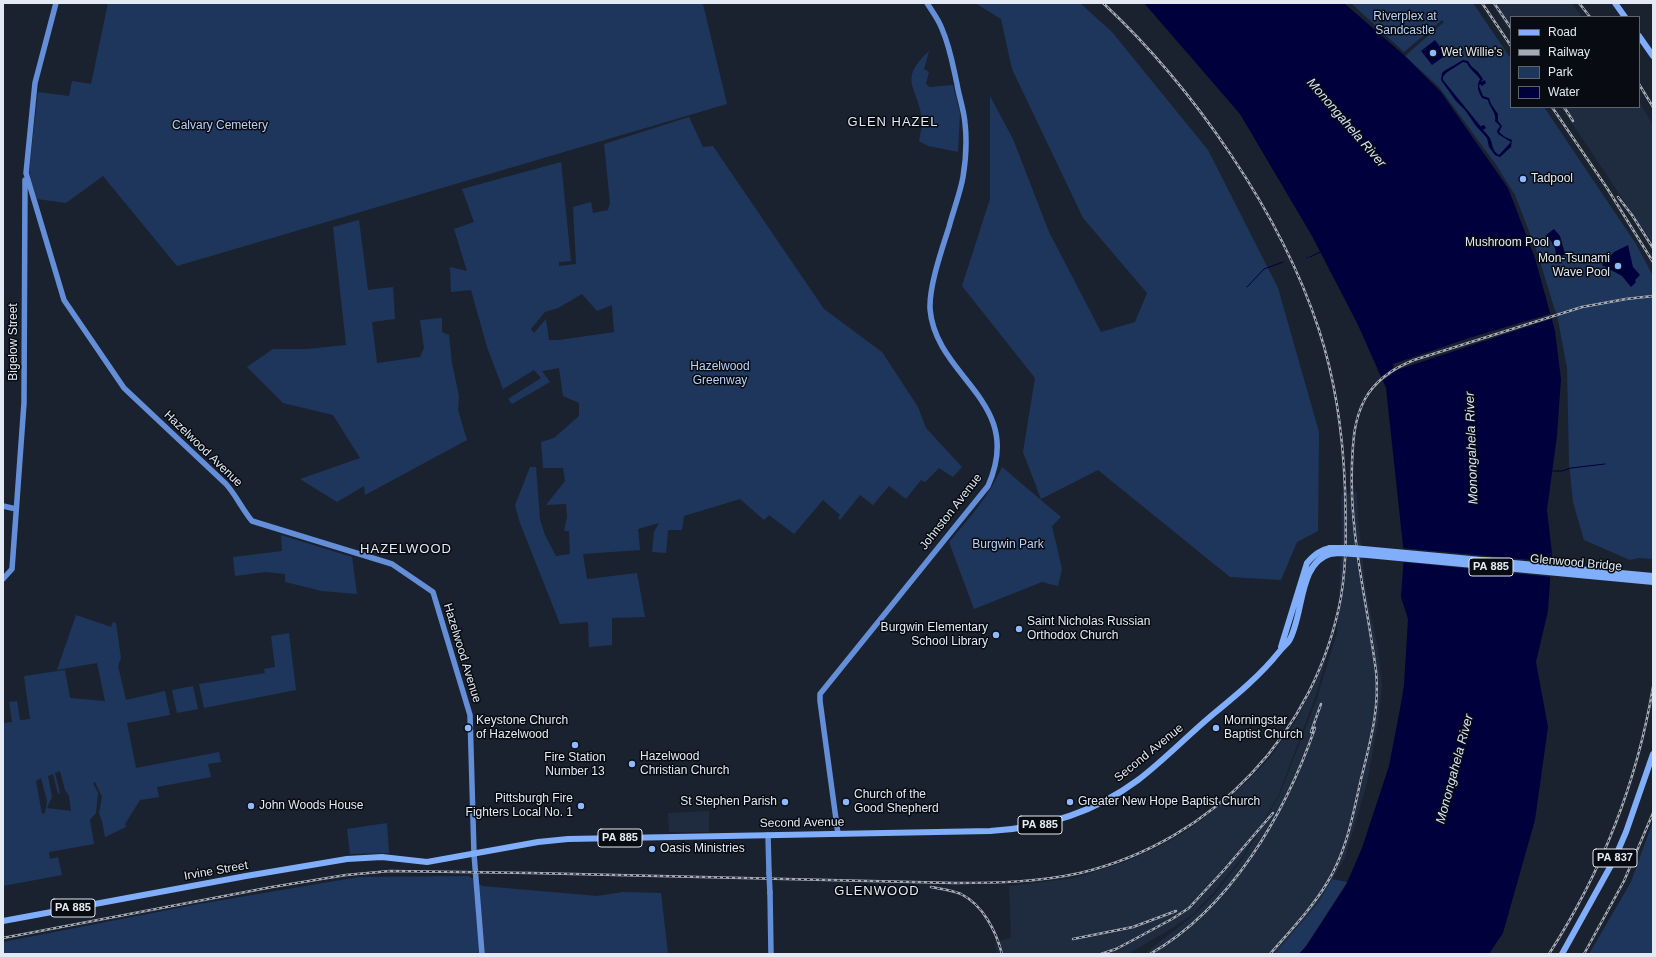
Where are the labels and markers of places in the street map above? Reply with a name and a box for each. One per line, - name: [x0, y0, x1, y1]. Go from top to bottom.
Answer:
- place label: Wet Willie's: [1441, 46, 1502, 60]
- marker: Wet Willie's: [1428, 48, 1438, 58]
- place label: Tadpool: [1531, 172, 1573, 186]
- marker: Tadpool: [1518, 174, 1528, 184]
- place label: Mushroom Pool: [1465, 236, 1549, 250]
- marker: Mushroom Pool: [1552, 238, 1562, 248]
- place label: Mon-Tsunami Wave Pool: [1538, 252, 1610, 280]
- marker: Mon-Tsunami Wave Pool: [1613, 261, 1623, 271]
- place label: Saint Nicholas Russian Orthodox Church: [1027, 615, 1150, 643]
- place label: Burgwin Elementary School Library: [881, 621, 988, 649]
- marker: Saint Nicholas Russian Orthodox Church: [1014, 624, 1024, 634]
- marker: Burgwin Elementary School Library: [991, 630, 1001, 640]
- place label: Keystone Church of Hazelwood: [476, 714, 568, 742]
- place label: Morningstar Baptist Church: [1224, 714, 1303, 742]
- marker: Keystone Church of Hazelwood: [463, 723, 473, 733]
- marker: Morningstar Baptist Church: [1211, 723, 1221, 733]
- marker: Fire Station Number 13: [570, 740, 580, 750]
- place label: Hazelwood Christian Church: [640, 750, 729, 778]
- place label: Fire Station Number 13: [544, 751, 606, 779]
- marker: Hazelwood Christian Church: [627, 759, 637, 769]
- place label: Church of the Good Shepherd: [854, 788, 939, 816]
- place label: Pittsburgh Fire Fighters Local No. 1: [466, 792, 573, 820]
- place label: St Stephen Parish: [680, 795, 777, 809]
- place label: Greater New Hope Baptist Church: [1078, 795, 1260, 809]
- marker: St Stephen Parish: [780, 797, 790, 807]
- marker: Church of the Good Shepherd: [841, 797, 851, 807]
- marker: Greater New Hope Baptist Church: [1065, 797, 1075, 807]
- place label: John Woods House: [259, 799, 364, 813]
- marker: John Woods House: [246, 801, 256, 811]
- marker: Pittsburgh Fire Fighters Local No. 1: [576, 801, 586, 811]
- place label: Oasis Ministries: [660, 842, 745, 856]
- marker: Oasis Ministries: [647, 844, 657, 854]

